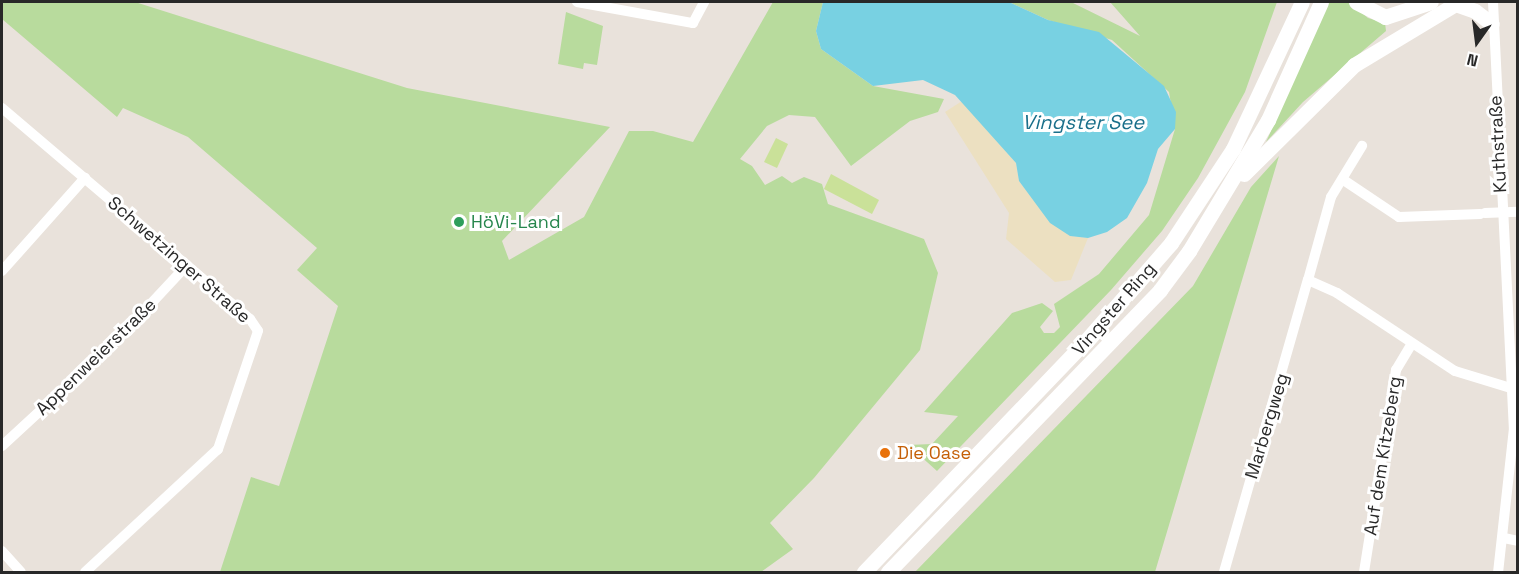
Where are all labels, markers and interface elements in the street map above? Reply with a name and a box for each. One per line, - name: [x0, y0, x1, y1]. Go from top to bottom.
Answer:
- north arrow: [1447, 12, 1507, 72]
- text: N: [1465, 48, 1480, 71]
- street label: Kuthstraße: [1485, 95, 1511, 193]
- water label: Vingster See: [1022, 110, 1144, 134]
- street label: Schwetzinger Straße: [103, 192, 255, 328]
- place label: HöVi-Land: [471, 211, 560, 233]
- marker: HöVi-Land: [452, 215, 466, 229]
- street label: Vingster Ring: [1068, 258, 1160, 360]
- street label: Appenweierstraße: [31, 294, 161, 420]
- street label: Marbergweg: [1241, 371, 1293, 481]
- street label: Auf dem Kitzeberg: [1360, 375, 1406, 537]
- place label: Die Oase: [897, 442, 971, 464]
- marker: Die Oase: [878, 446, 892, 460]

